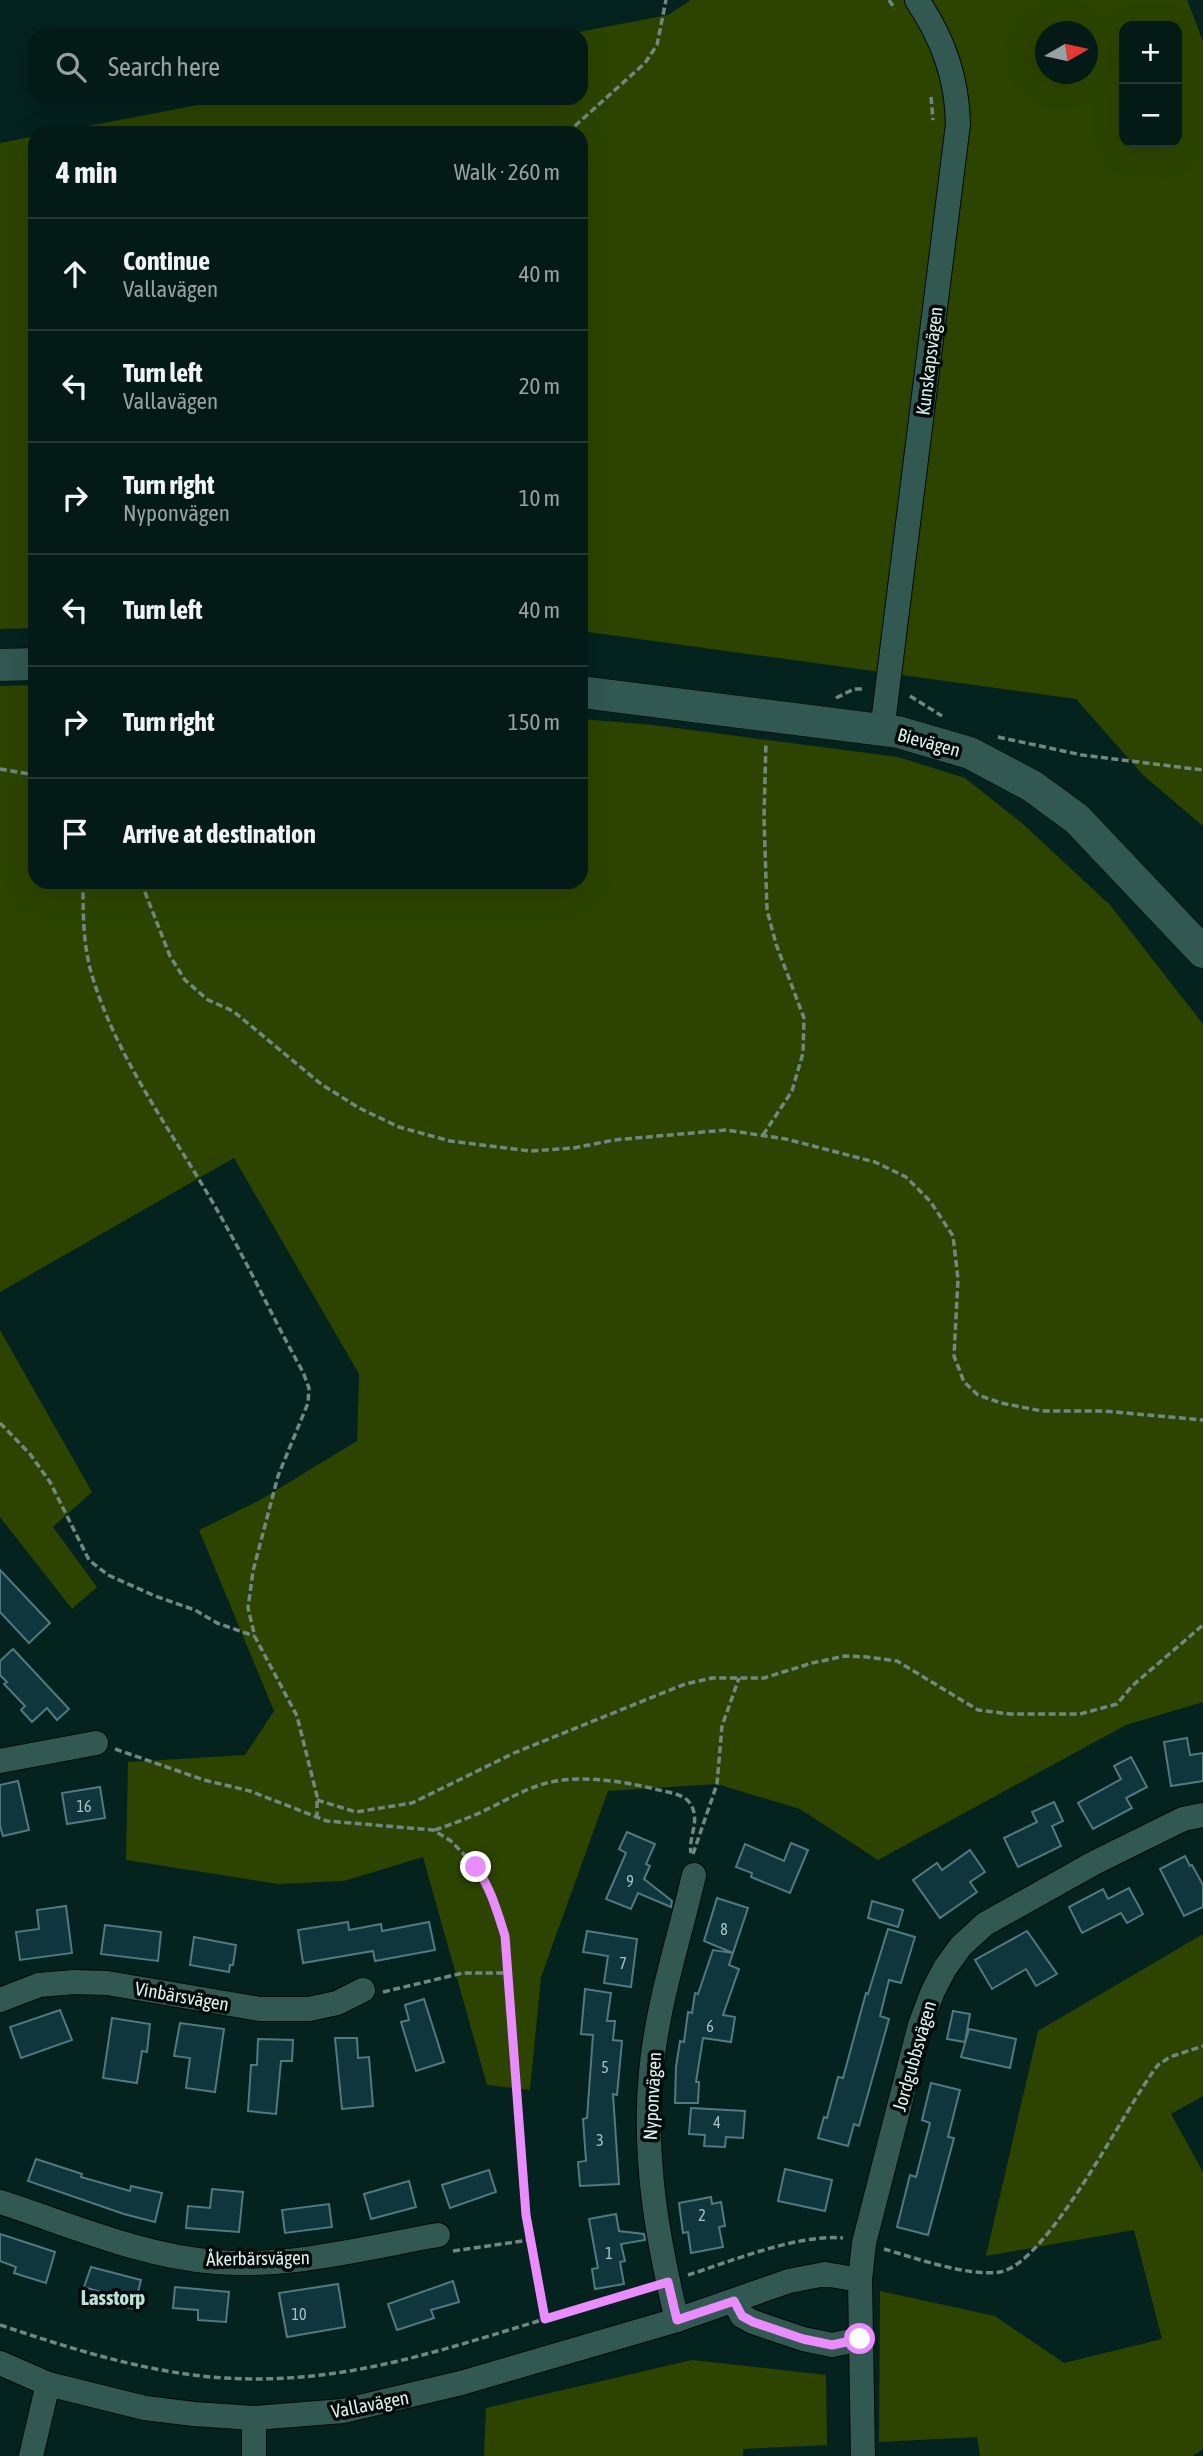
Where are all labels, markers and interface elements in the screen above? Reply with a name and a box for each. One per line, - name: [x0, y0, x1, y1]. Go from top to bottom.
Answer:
- north arrow: [1035, 21, 1098, 84]
- map controls: [1119, 21, 1182, 147]
- button: +: [1119, 21, 1182, 84]
- search box: [28, 28, 588, 105]
- icon: search: [52, 48, 90, 86]
- text: Search here: [108, 52, 220, 82]
- button: −: [1119, 84, 1182, 147]
- text: 4 min: [56, 155, 117, 189]
- text: Walk · 260 m: [454, 159, 560, 185]
- text: Continue: [123, 246, 210, 276]
- icon: ahead: [56, 255, 94, 293]
- text: 40 m: [519, 261, 560, 287]
- text: Vallavägen: [123, 276, 218, 302]
- street label: Kunskapsvägen: [911, 305, 947, 417]
- text: Turn left: [123, 358, 203, 388]
- icon: left: [56, 367, 94, 405]
- text: 20 m: [519, 373, 560, 399]
- text: Vallavägen: [123, 388, 218, 414]
- text: Turn right: [123, 470, 214, 500]
- icon: right: [56, 479, 94, 517]
- text: 10 m: [519, 485, 560, 511]
- text: Nyponvägen: [123, 500, 230, 526]
- icon: left: [56, 591, 94, 629]
- text: Turn left: [123, 595, 203, 625]
- text: 40 m: [519, 597, 560, 623]
- icon: right: [56, 703, 94, 741]
- text: Turn right: [123, 707, 214, 737]
- text: 150 m: [508, 709, 560, 735]
- street label: Bievägen: [895, 723, 963, 761]
- icon: arrive: [56, 815, 94, 853]
- text: Arrive at destination: [123, 819, 316, 849]
- house number: 16: [76, 1797, 92, 1815]
- route end: [460, 1851, 491, 1882]
- house number: 9: [626, 1872, 634, 1890]
- house number: 8: [720, 1920, 728, 1938]
- house number: 7: [619, 1954, 627, 1972]
- street label: Vinbärsvägen: [133, 1977, 231, 2015]
- street label: Jordgubbsvägen: [888, 1998, 940, 2114]
- house number: 6: [706, 2017, 714, 2035]
- street label: Nyponvägen: [639, 2051, 665, 2141]
- house number: 5: [601, 2058, 609, 2076]
- house number: 4: [713, 2113, 721, 2131]
- house number: 3: [596, 2131, 604, 2149]
- house number: 2: [698, 2206, 706, 2224]
- house number: 1: [605, 2244, 613, 2262]
- street label: Åkerbärsvägen: [206, 2246, 310, 2270]
- district label: Lasstorp: [81, 2285, 145, 2309]
- house number: 10: [291, 2305, 307, 2323]
- route start: [844, 2323, 875, 2354]
- street label: Vallavägen: [329, 2386, 411, 2422]

